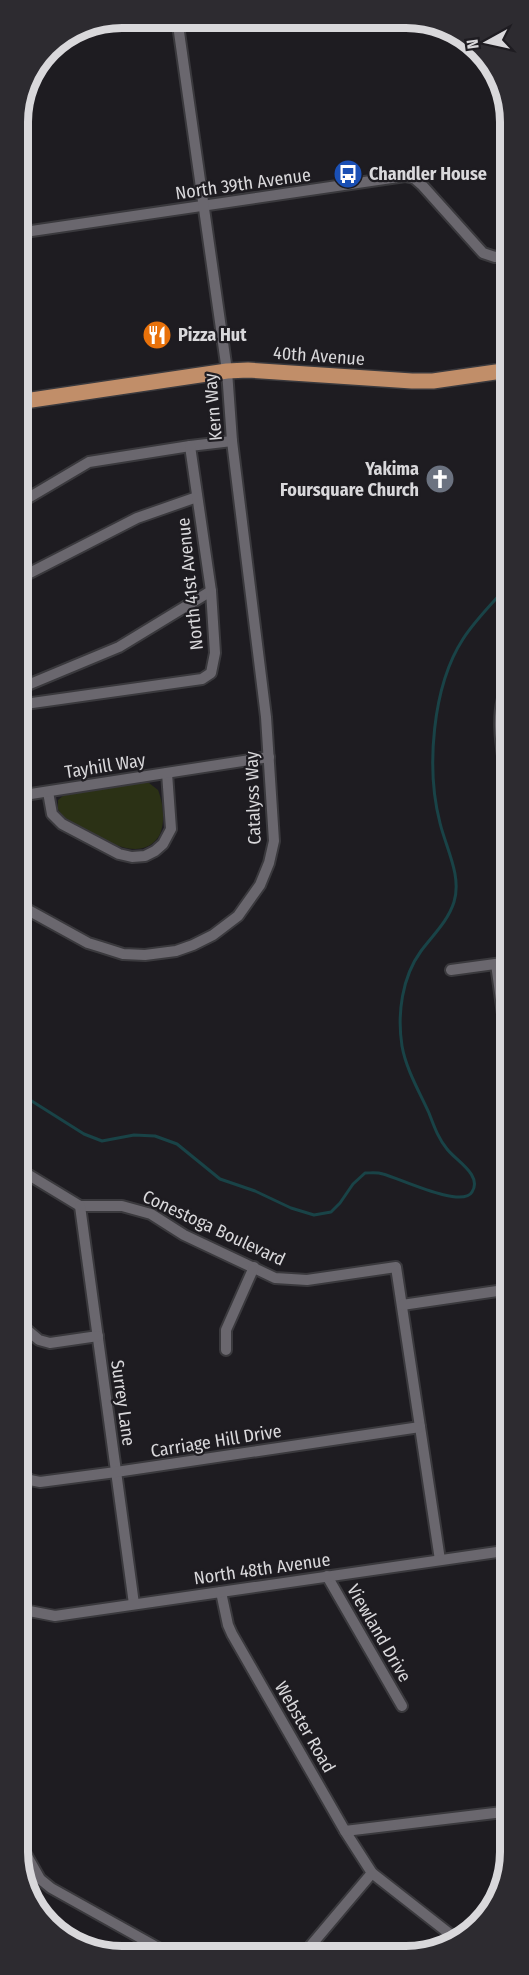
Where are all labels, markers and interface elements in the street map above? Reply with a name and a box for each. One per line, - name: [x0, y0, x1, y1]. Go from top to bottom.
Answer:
- north arrow: [457, 12, 517, 72]
- text: N: [463, 38, 483, 50]
- bus stop icon: Chandler House: [332, 158, 364, 190]
- place label: Chandler House: [369, 163, 487, 185]
- street label: North 39th Avenue: [174, 164, 312, 204]
- restaurant icon: Pizza Hut: [141, 319, 173, 351]
- place label: Pizza Hut: [178, 324, 247, 346]
- street label: 40th Avenue: [272, 342, 366, 370]
- street label: Kern Way: [199, 372, 227, 442]
- place label: Yakima Foursquare Church: [280, 458, 419, 501]
- church icon: Yakima Foursquare Church: [424, 463, 456, 495]
- street label: North 41st Avenue: [172, 517, 208, 651]
- street label: Tayhill Way: [63, 749, 147, 783]
- street label: Catalyss Way: [240, 751, 266, 845]
- street label: Conestoga Boulevard: [139, 1185, 289, 1271]
- street label: Surrey Lane: [106, 1359, 140, 1447]
- street label: Carriage Hill Drive: [149, 1420, 283, 1462]
- street label: North 48th Avenue: [192, 1549, 332, 1589]
- street label: Viewland Drive: [342, 1580, 416, 1686]
- street label: Webster Road: [270, 1677, 340, 1777]

